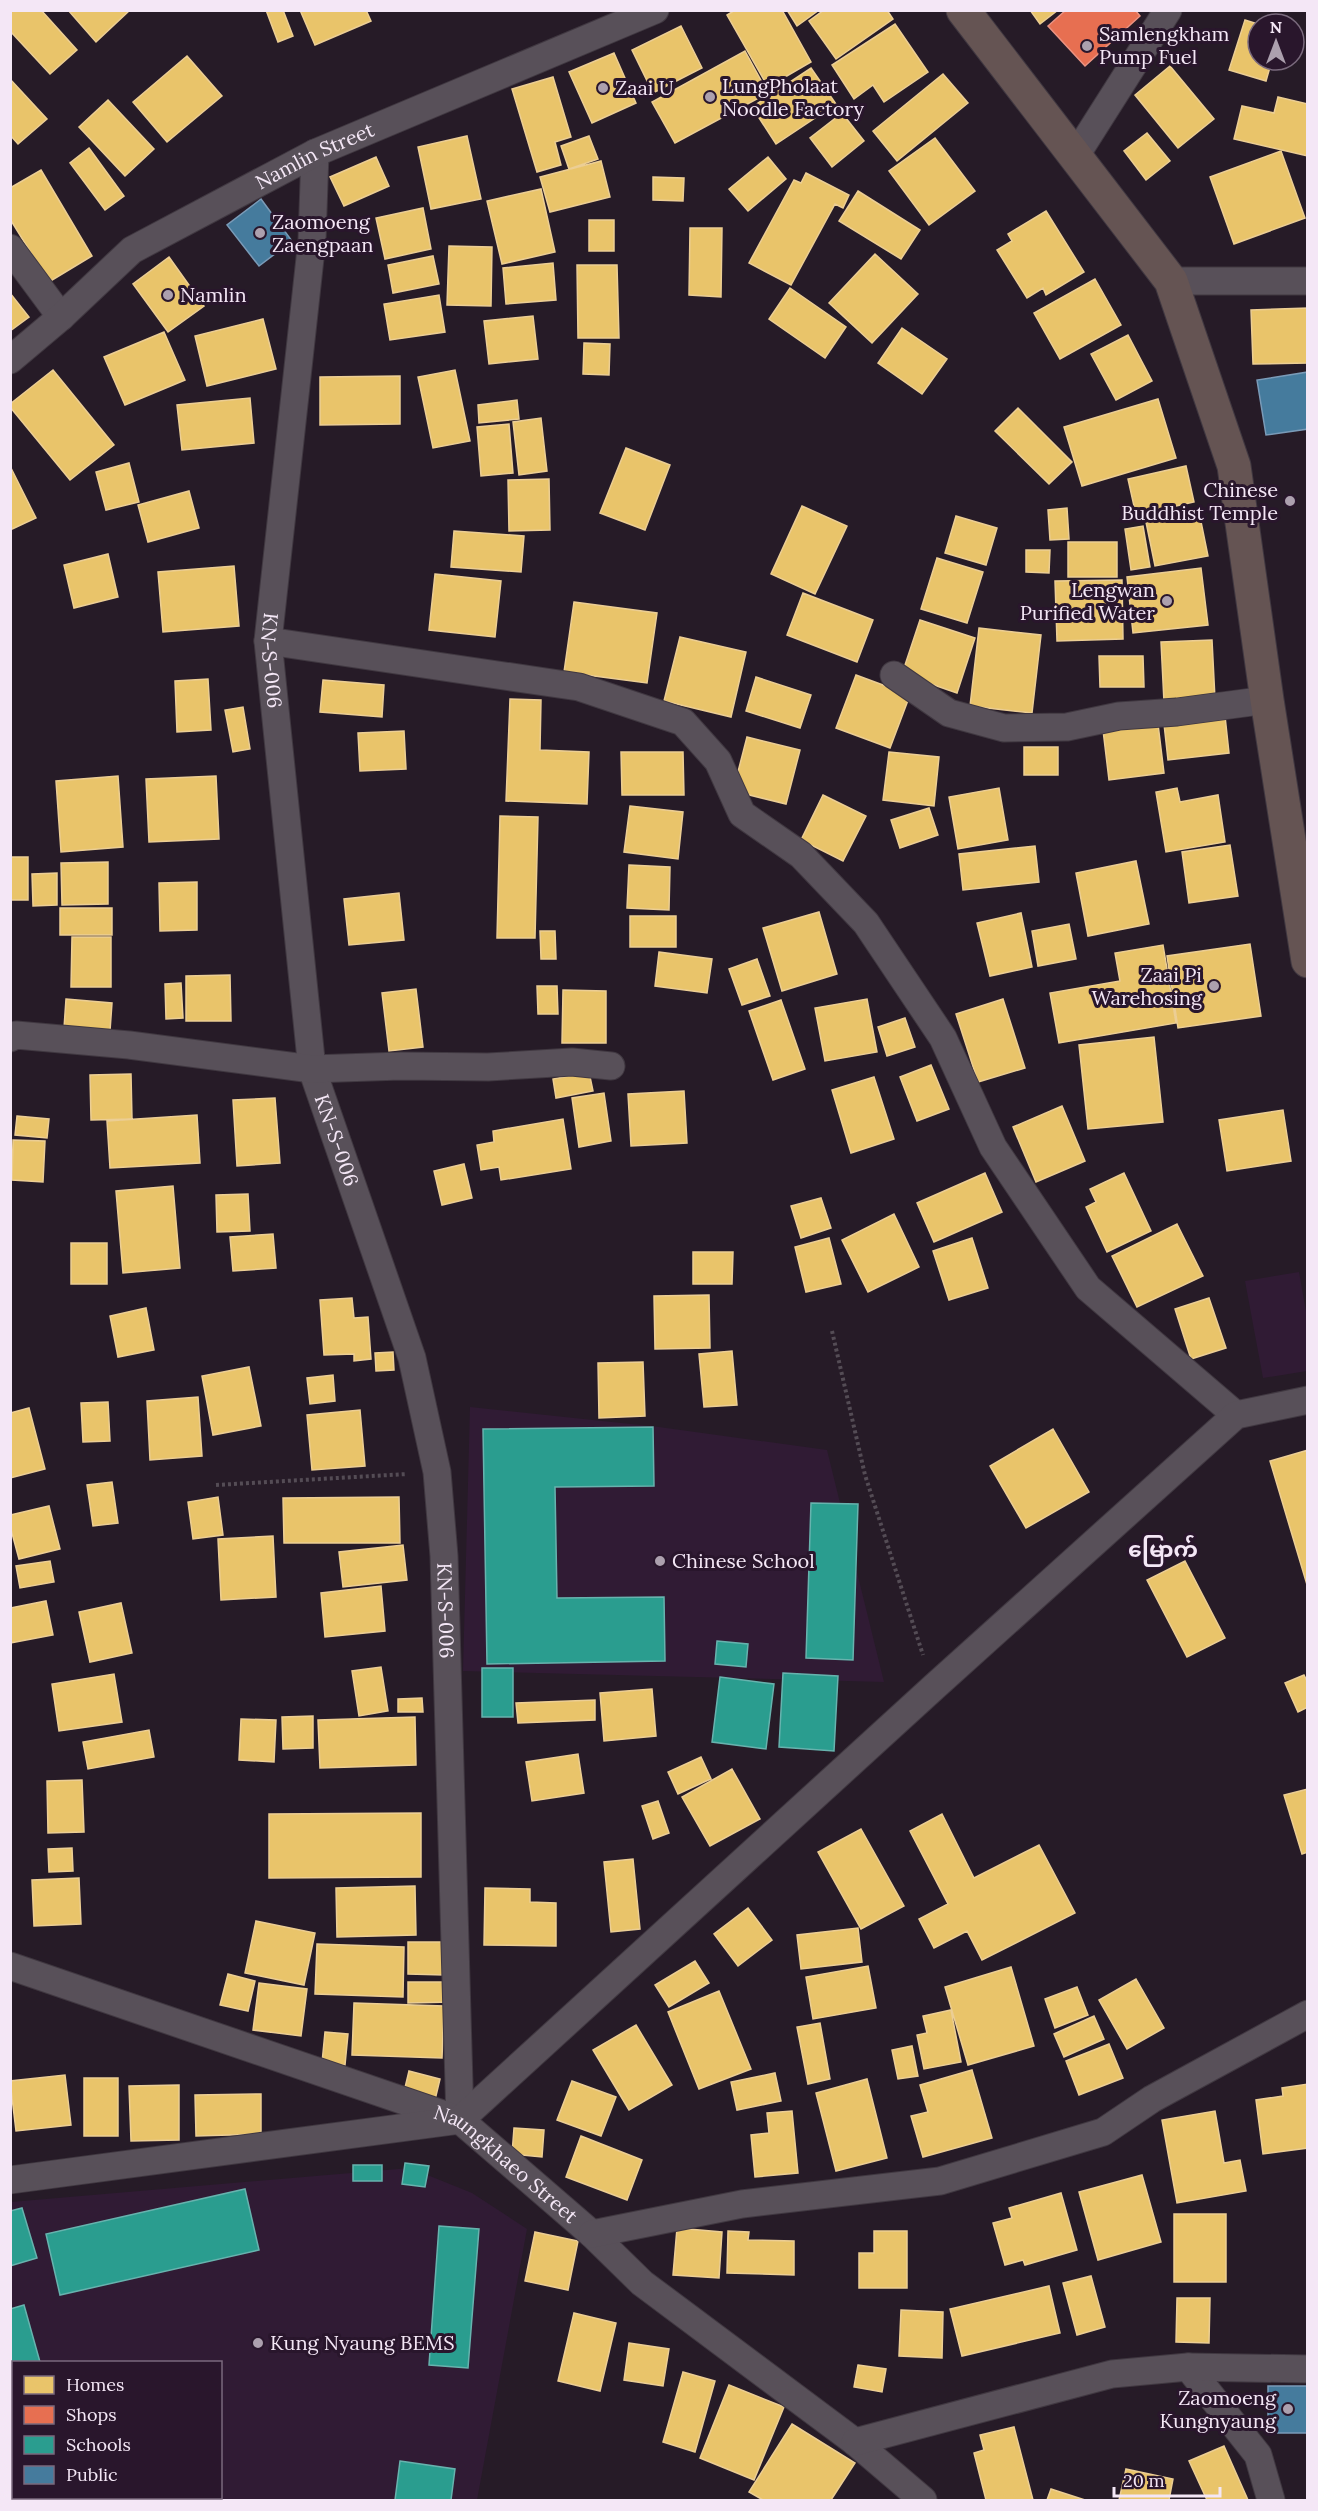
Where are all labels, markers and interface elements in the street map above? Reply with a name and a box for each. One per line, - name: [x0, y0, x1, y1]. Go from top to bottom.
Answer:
- north arrow: [1246, 12, 1306, 72]
- text: N: [1270, 17, 1282, 37]
- place label: Samlengkham Pump Fuel: [1099, 21, 1230, 69]
- marker: Samlengkham Pump Fuel: [1080, 39, 1094, 53]
- place label: LungPholaat Noodle Factory: [722, 73, 864, 121]
- place label: Zaai U: [615, 75, 674, 100]
- marker: Zaai U: [596, 81, 610, 95]
- marker: LungPholaat Noodle Factory: [703, 90, 717, 104]
- street label: Namlin Street: [251, 117, 378, 194]
- place label: Zaomoeng Zaengpaan: [272, 209, 373, 257]
- marker: Zaomoeng Zaengpaan: [253, 226, 267, 240]
- place label: Namlin: [180, 282, 247, 307]
- marker: Namlin: [161, 288, 175, 302]
- place label: Chinese Buddhist Temple: [1121, 477, 1278, 525]
- marker: Chinese Buddhist Temple: [1283, 494, 1297, 508]
- place label: Lengwan Purified Water: [1020, 577, 1155, 625]
- marker: Lengwan Purified Water: [1160, 594, 1174, 608]
- street label: KN-S-006: [256, 612, 288, 709]
- place label: Zaai Pi Warehosing: [1091, 962, 1203, 1010]
- marker: Zaai Pi Warehosing: [1207, 979, 1221, 993]
- street label: KN-S-006: [310, 1091, 365, 1189]
- district label: မြောက်: [1128, 1534, 1198, 1567]
- place label: Chinese School: [672, 1548, 815, 1573]
- marker: Chinese School: [653, 1554, 667, 1568]
- street label: KN-S-006: [432, 1562, 460, 1659]
- street label: Naungkhaeo Street: [431, 2099, 583, 2228]
- place label: Kung Nyaung BEMS: [270, 2330, 455, 2355]
- marker: Kung Nyaung BEMS: [251, 2336, 265, 2350]
- legend: [12, 2361, 222, 2499]
- text: Homes: [66, 2373, 124, 2396]
- place label: Zaomoeng Kungnyaung: [1160, 2385, 1277, 2433]
- marker: Zaomoeng Kungnyaung: [1281, 2402, 1295, 2416]
- text: Shops: [66, 2403, 117, 2426]
- text: Schools: [66, 2433, 131, 2456]
- scale bar: [1114, 2460, 1220, 2498]
- text: Public: [66, 2463, 118, 2486]
- text: 20 m: [1123, 2469, 1165, 2492]

